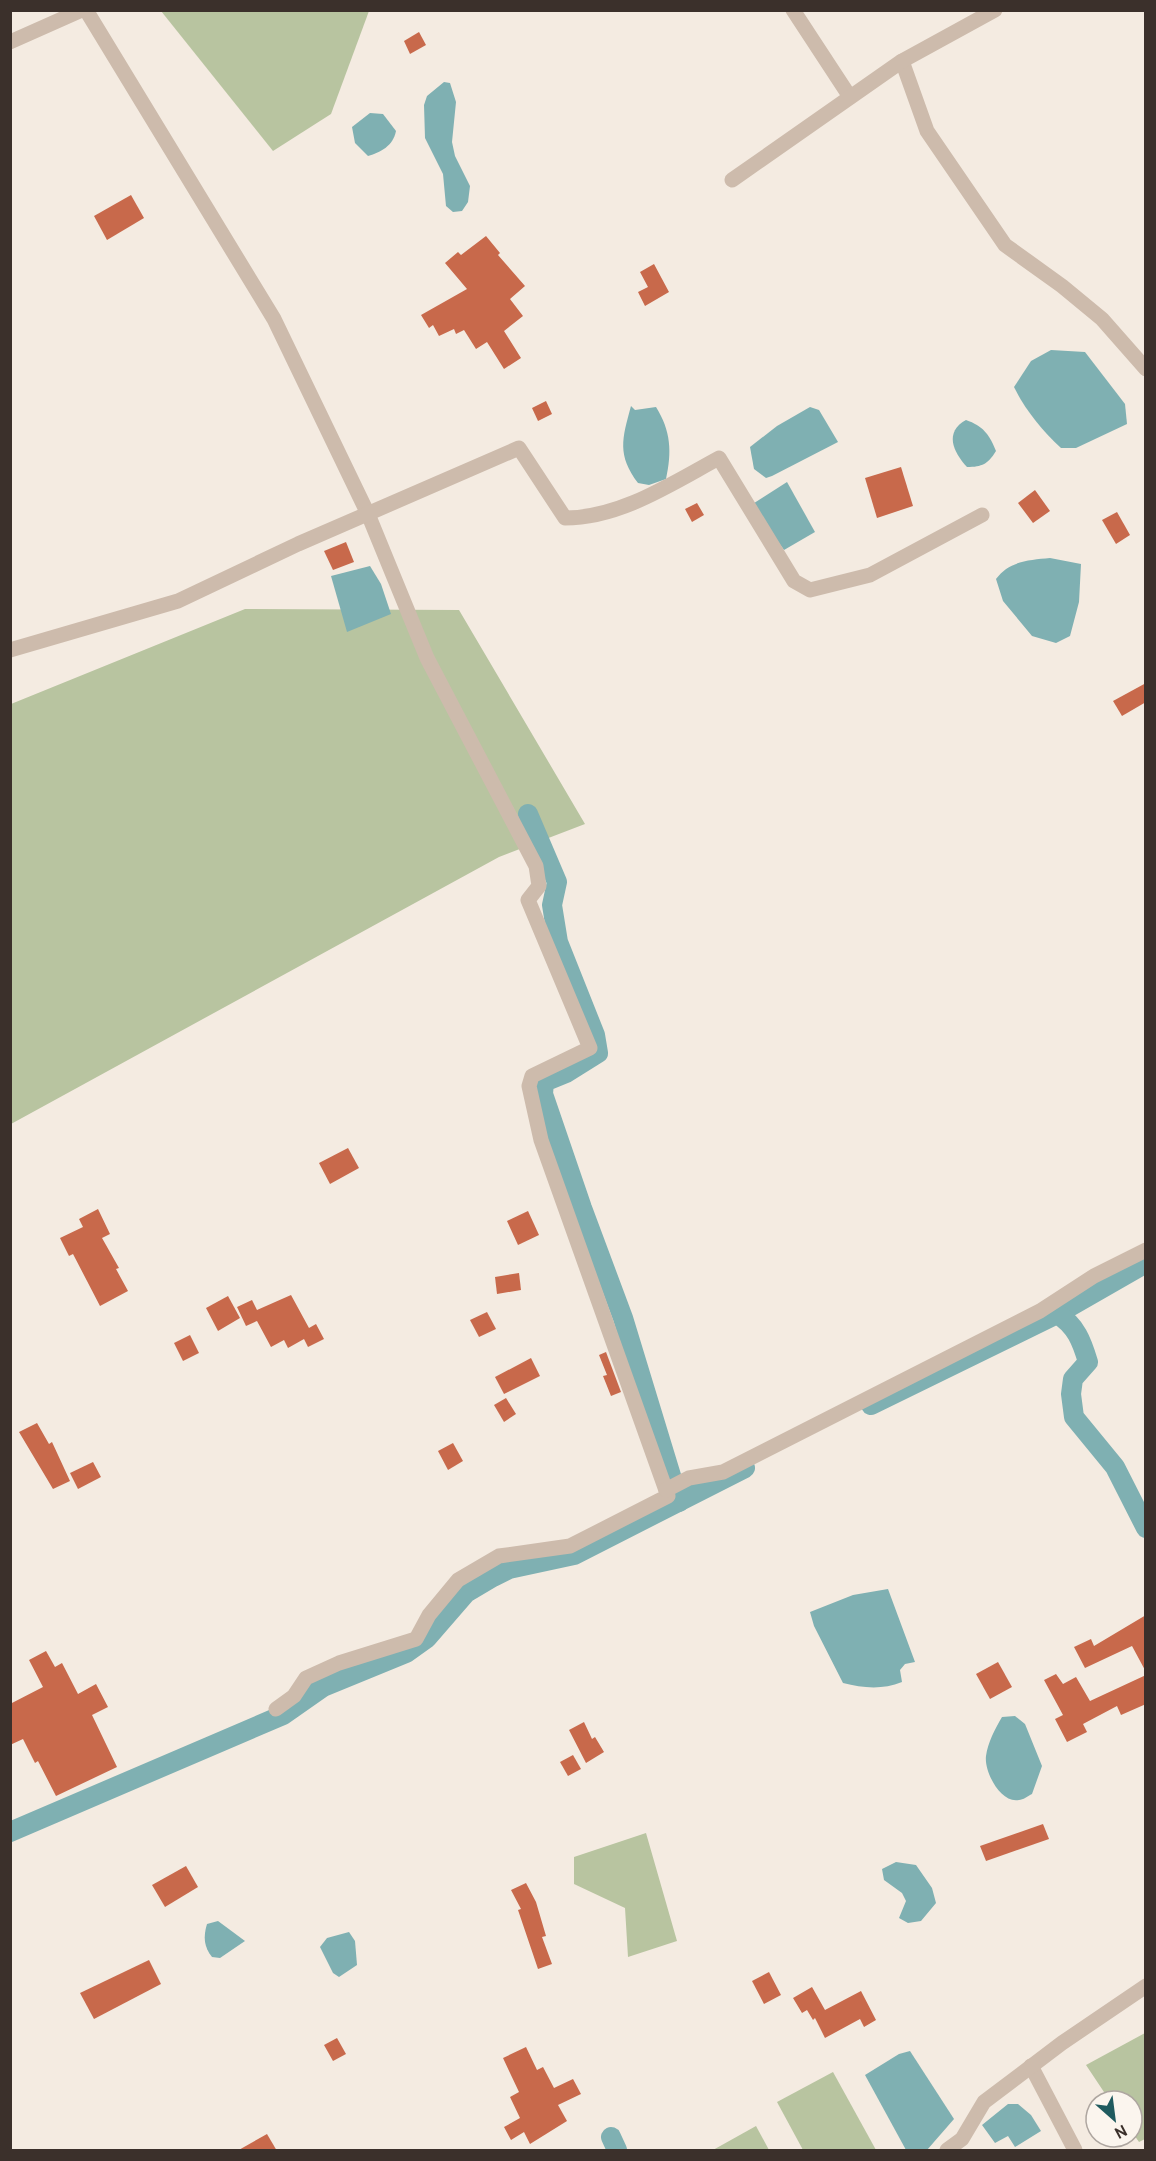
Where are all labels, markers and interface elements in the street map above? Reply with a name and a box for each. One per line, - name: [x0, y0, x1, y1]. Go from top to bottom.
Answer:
- north arrow: [1084, 2089, 1144, 2149]
- text: N: [1111, 2121, 1130, 2143]

